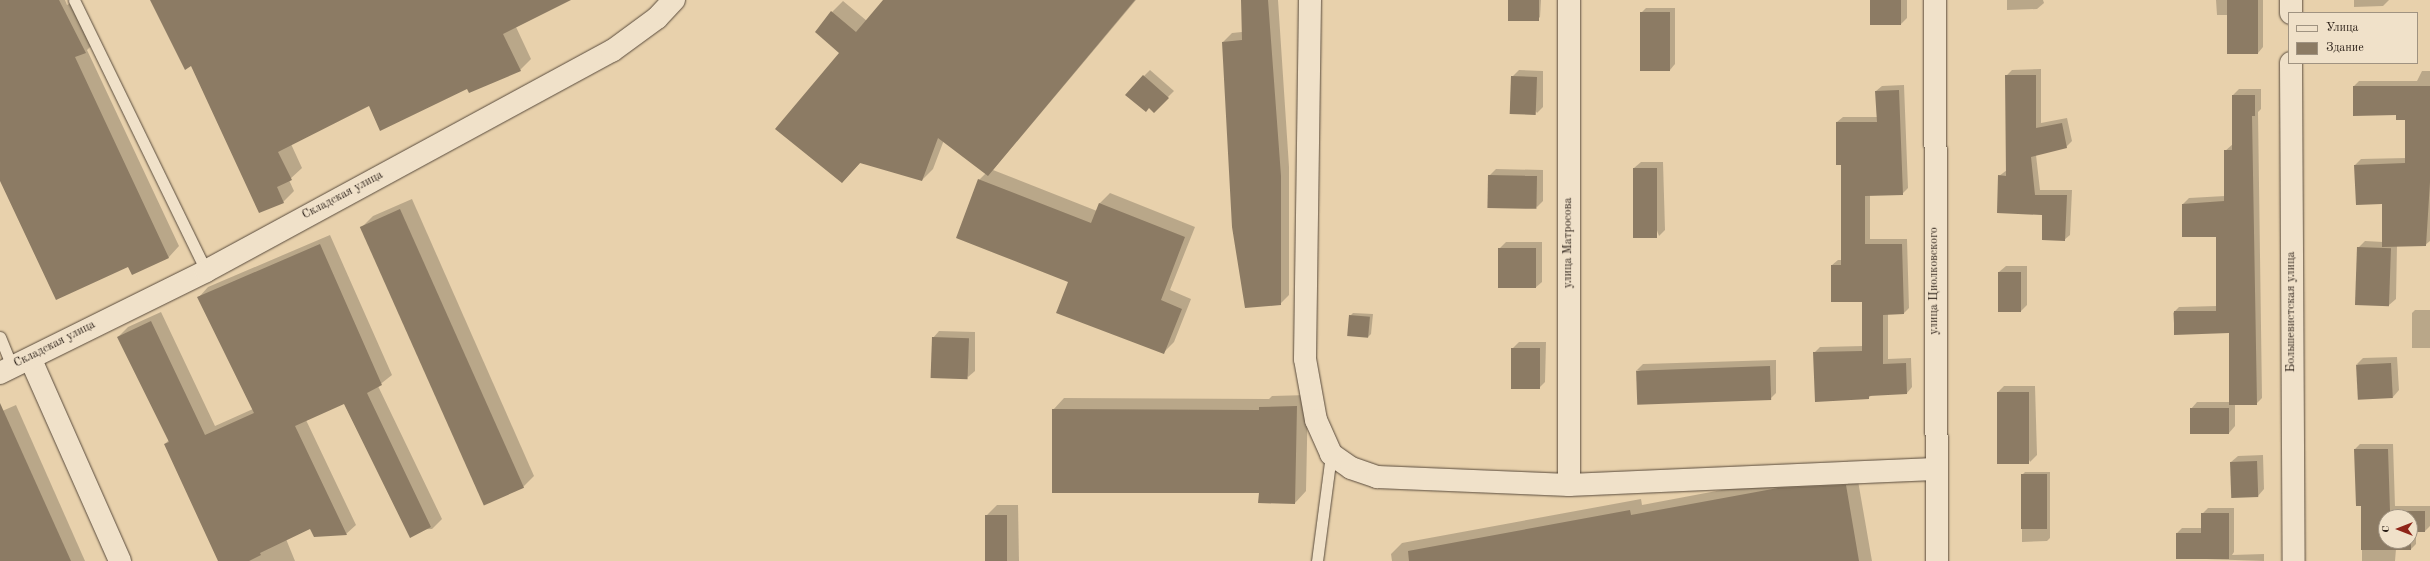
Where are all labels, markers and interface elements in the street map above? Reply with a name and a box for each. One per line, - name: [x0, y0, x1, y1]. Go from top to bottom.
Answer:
- legend: [2288, 12, 2418, 64]
- text: Улица: [2326, 22, 2359, 34]
- text: Здание: [2326, 42, 2364, 54]
- street label: Складская улица: [300, 169, 386, 223]
- street label: улица Матросова: [1562, 198, 1576, 288]
- street label: улица Циолковского: [1928, 227, 1942, 335]
- street label: Большевистская улица: [2285, 252, 2299, 372]
- street label: Складская улица: [12, 318, 98, 372]
- north arrow: [2378, 509, 2418, 549]
- text: С: [2381, 525, 2392, 533]

